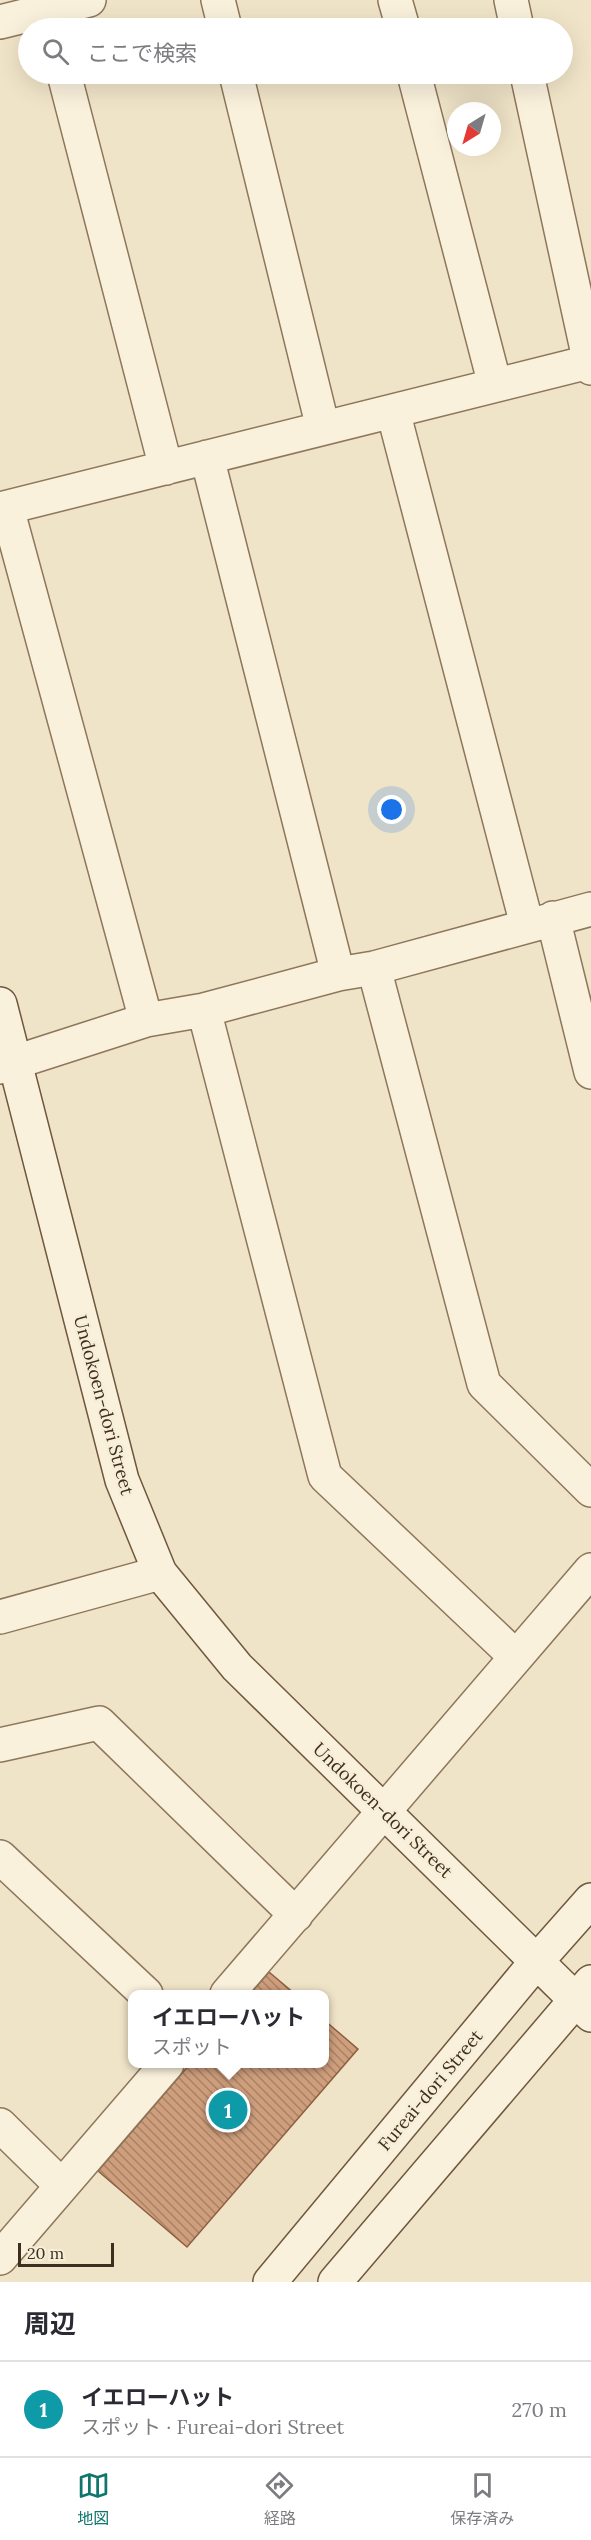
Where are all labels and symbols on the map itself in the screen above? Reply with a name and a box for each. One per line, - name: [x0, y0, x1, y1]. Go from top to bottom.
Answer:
- north arrow: [447, 102, 501, 156]
- your location: [377, 795, 406, 824]
- street label: Undokoen-dori Street: [69, 1313, 139, 1497]
- street label: Undokoen-dori Street: [308, 1737, 458, 1883]
- street label: Fureai-dori Street: [373, 2025, 487, 2155]
- pin: 1: [208, 2088, 248, 2132]
- scale bar: [18, 2240, 114, 2268]

